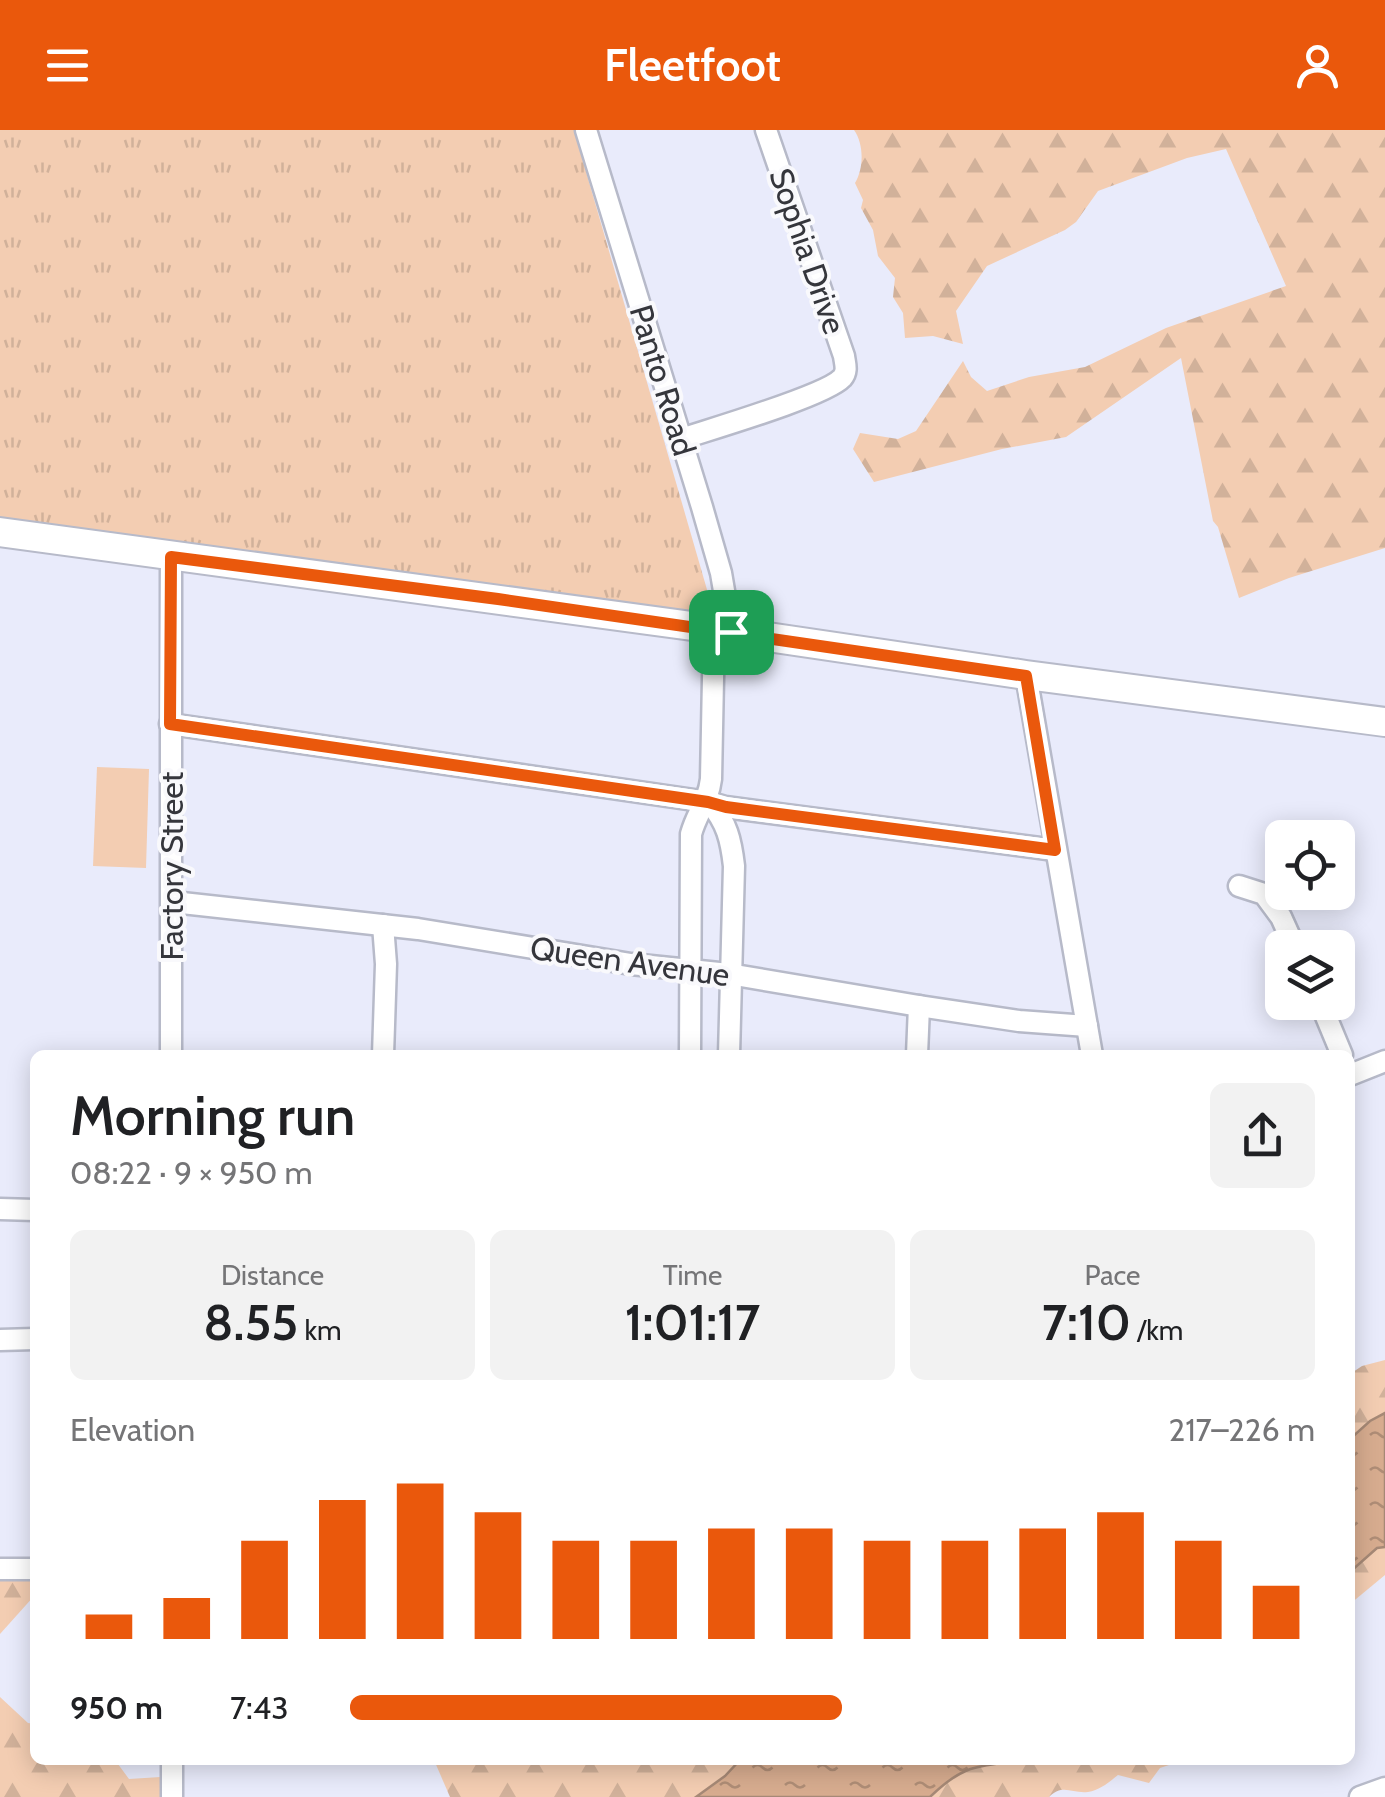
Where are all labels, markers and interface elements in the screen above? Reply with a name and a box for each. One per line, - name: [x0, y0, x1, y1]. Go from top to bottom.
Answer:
- icon: menu: [40, 38, 95, 93]
- text: Fleetfoot: [604, 38, 781, 92]
- icon: person: [1290, 38, 1345, 93]
- street label: Sophia Drive: [761, 163, 855, 339]
- street label: Panto Road: [622, 300, 704, 460]
- pin: [689, 590, 774, 675]
- icon: arrive: [704, 605, 759, 660]
- street label: Factory Street: [152, 771, 191, 960]
- map controls: [1265, 820, 1355, 1020]
- button: locate: [1265, 820, 1355, 910]
- street label: Queen Avenue: [528, 928, 732, 994]
- button: layers: [1265, 930, 1355, 1020]
- text: Morning run: [70, 1082, 355, 1149]
- button: share: [1210, 1083, 1315, 1188]
- text: 08:22 · 9 × 950 m: [70, 1153, 313, 1192]
- text: Distance: [221, 1258, 324, 1292]
- text: Time: [663, 1258, 722, 1292]
- text: Pace: [1085, 1258, 1140, 1292]
- text: 8.55: [203, 1292, 298, 1353]
- text: 1:01:17: [625, 1292, 760, 1353]
- text: 7:10: [1042, 1292, 1131, 1353]
- text: km: [298, 1313, 342, 1347]
- text: /km: [1131, 1313, 1183, 1347]
- text: Elevation: [70, 1410, 195, 1449]
- text: 217–226 m: [1168, 1410, 1315, 1449]
- text: 950 m: [70, 1688, 163, 1727]
- text: 7:43: [230, 1688, 289, 1727]

